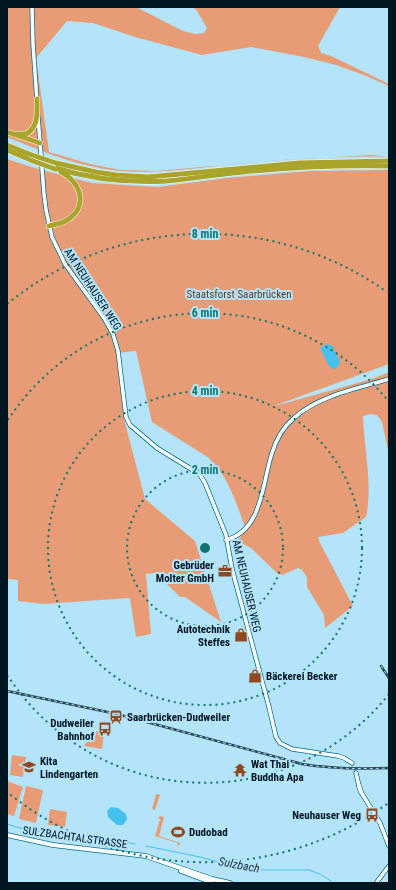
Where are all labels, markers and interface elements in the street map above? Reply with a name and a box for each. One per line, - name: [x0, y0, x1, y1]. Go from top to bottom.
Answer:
- text: 8 min: [192, 227, 218, 241]
- street label: AM NEUHAUSER WEG: [61, 246, 124, 333]
- park label: Staatsforst Saarbrücken: [186, 288, 292, 301]
- text: 6 min: [192, 306, 218, 320]
- text: 4 min: [192, 384, 218, 398]
- text: 2 min: [192, 463, 218, 477]
- street label: AM NEUHAUSER WEG: [230, 538, 264, 634]
- centre of rings: [198, 541, 212, 555]
- place label: Gebrüder Molter GmbH: [156, 559, 214, 585]
- office icon: Gebrüder Molter GmbH: [217, 563, 233, 579]
- place label: Autotechnik Steffes: [177, 623, 231, 649]
- shop icon: Autotechnik Steffes: [233, 627, 249, 643]
- shop icon: Bäckerei Becker: [247, 668, 263, 684]
- place label: Bäckerei Becker: [266, 670, 338, 683]
- station icon: Saarbrücken-Dudweiler: [108, 709, 124, 725]
- place label: Saarbrücken-Dudweiler: [127, 711, 230, 724]
- place label: Dudweiler Bahnhof: [50, 717, 94, 743]
- bus stop icon: Dudweiler Bahnhof: [97, 721, 113, 737]
- place label: Kita Lindengarten: [40, 755, 98, 781]
- place label: Wat Thai Buddha Apa: [251, 758, 304, 784]
- school or university icon: Kita Lindengarten: [21, 759, 37, 775]
- temple icon: Wat Thai Buddha Apa: [232, 762, 248, 778]
- bus stop icon: Neuhauser Weg: [364, 807, 380, 823]
- place label: Neuhauser Weg: [292, 809, 361, 822]
- street label: SULZBACHTALSTRASSE: [22, 824, 129, 851]
- sports icon: Dudobad: [170, 824, 186, 840]
- place label: Dudobad: [189, 826, 228, 839]
- water label: Sulzbach: [217, 854, 261, 876]

